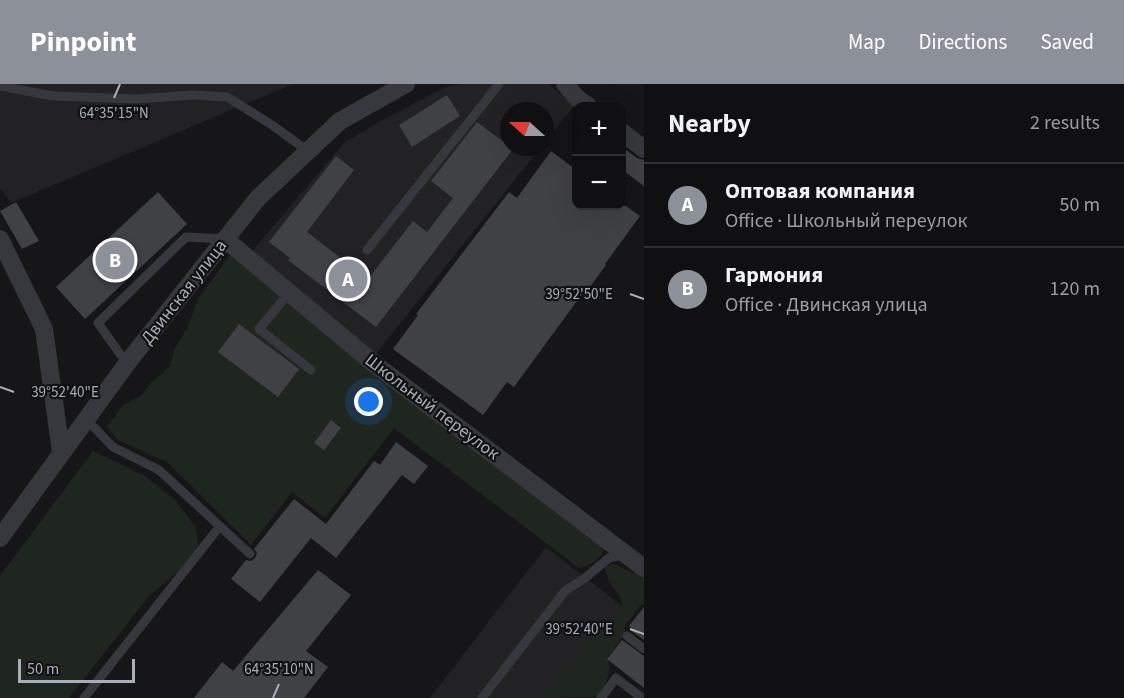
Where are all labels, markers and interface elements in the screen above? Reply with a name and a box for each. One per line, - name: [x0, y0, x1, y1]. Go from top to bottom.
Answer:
- text: Pinpoint: [30, 22, 137, 62]
- text: Map: [848, 27, 886, 57]
- text: Directions: [919, 27, 1007, 57]
- text: Saved: [1040, 27, 1094, 57]
- north arrow: [500, 102, 554, 156]
- map controls: [572, 102, 626, 210]
- button: +: [572, 102, 626, 156]
- text: 64°35'15"N: [79, 103, 149, 124]
- text: Nearby: [668, 105, 751, 142]
- text: 2 results: [1030, 109, 1100, 137]
- button: −: [572, 156, 626, 210]
- text: Оптовая компания: [725, 175, 915, 207]
- text: A: [682, 191, 693, 219]
- text: 50 m: [1060, 191, 1100, 219]
- text: Office · Школьный переулок: [725, 207, 967, 235]
- street label: Двинская улица: [135, 234, 233, 350]
- pin: B: [96, 238, 134, 282]
- pin: A: [328, 256, 368, 302]
- text: Гармония: [725, 259, 823, 291]
- text: B: [681, 275, 694, 303]
- text: 120 m: [1050, 275, 1100, 303]
- text: 39°52'50"E: [545, 284, 613, 305]
- text: Office · Двинская улица: [725, 291, 928, 319]
- street label: Школьный переулок: [359, 348, 505, 466]
- text: 39°52'40"E: [31, 382, 99, 403]
- your location: [354, 387, 383, 416]
- text: 39°52'40"E: [545, 619, 613, 640]
- scale bar: [18, 656, 135, 684]
- text: 50 m: [27, 658, 59, 680]
- text: 64°35'10"N: [244, 659, 314, 680]

